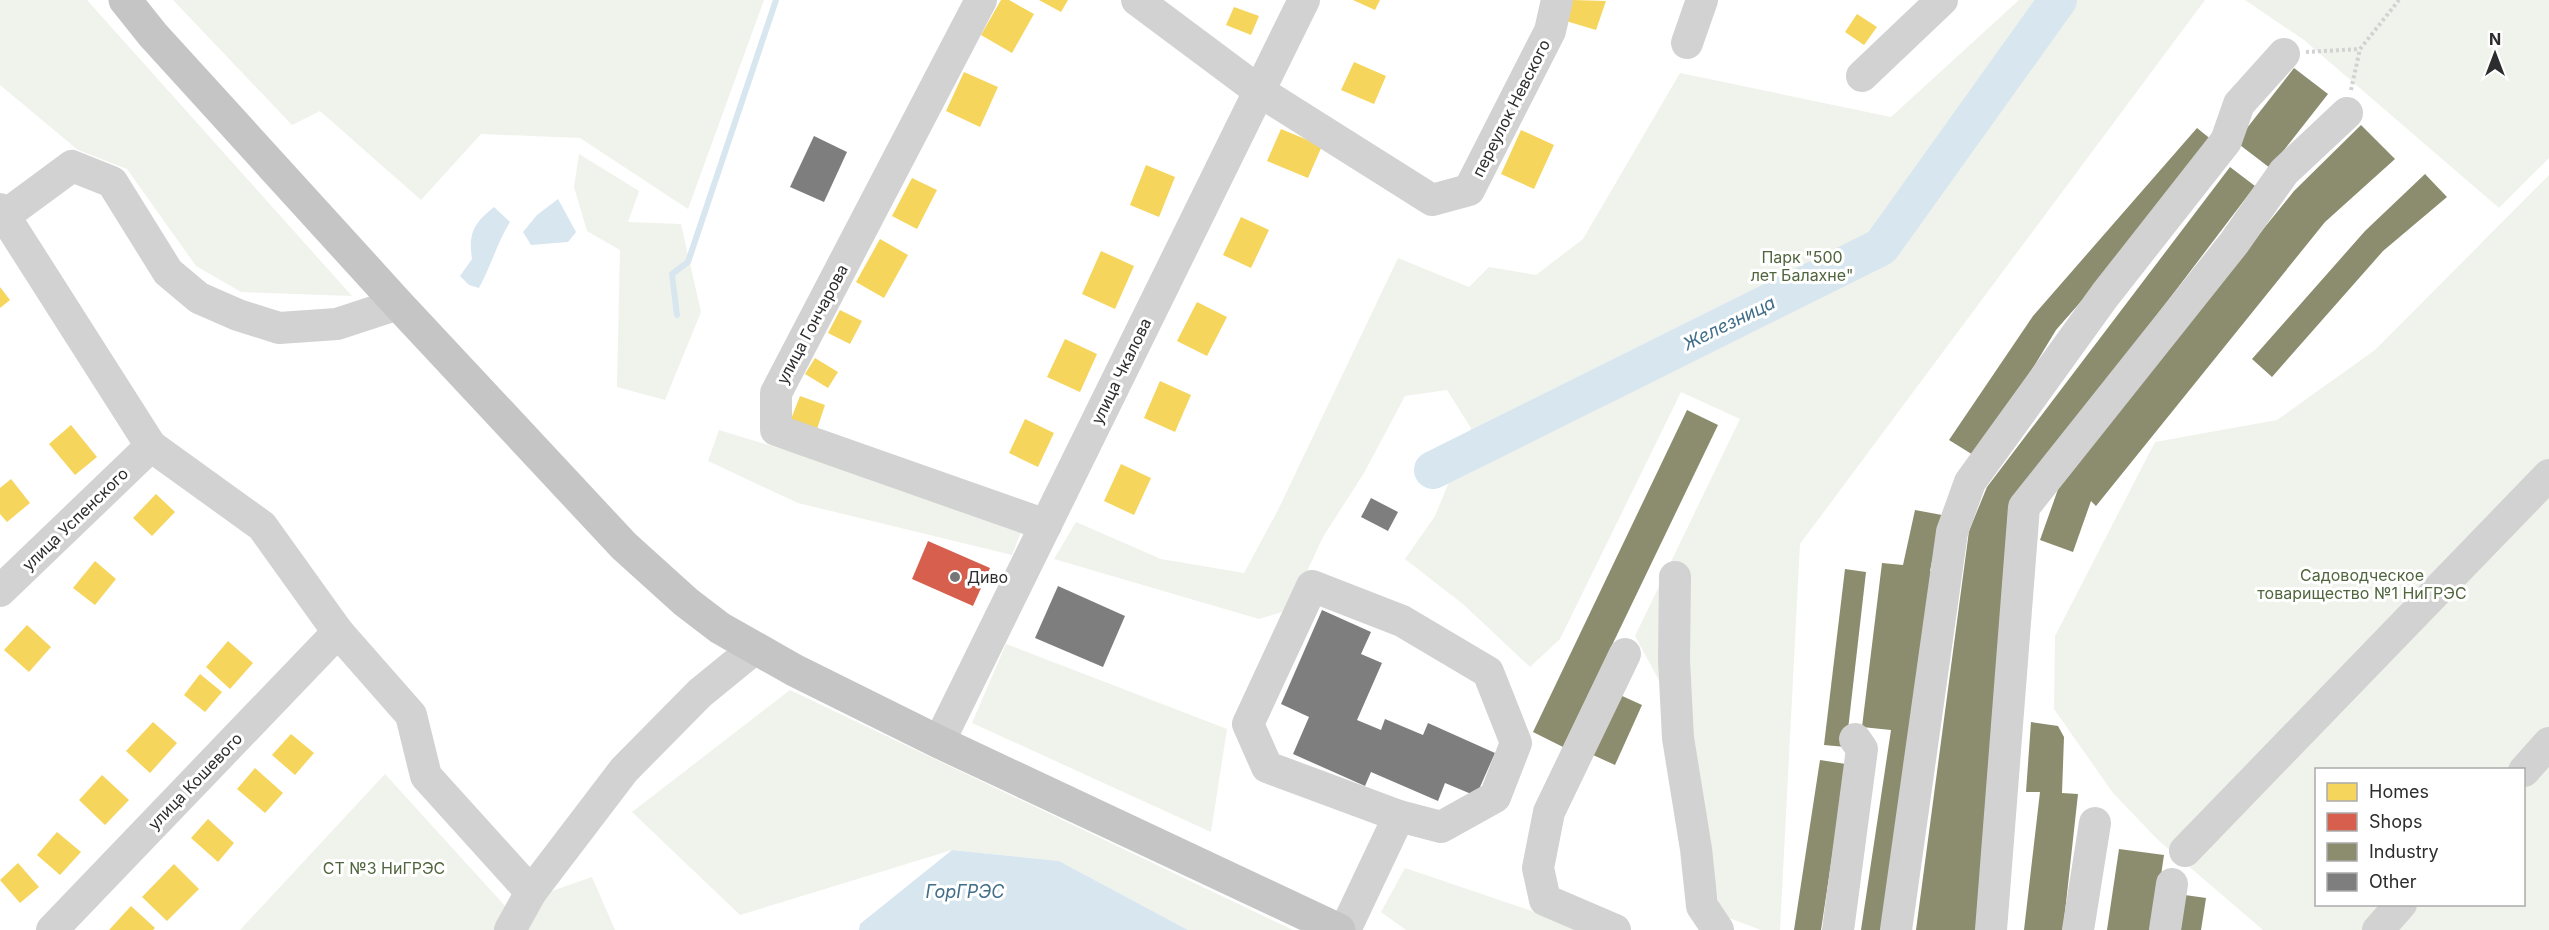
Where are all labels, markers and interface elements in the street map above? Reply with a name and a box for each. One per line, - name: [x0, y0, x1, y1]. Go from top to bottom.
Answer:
- north arrow: [2465, 24, 2525, 84]
- text: N: [2489, 29, 2501, 49]
- street label: переулок Невского: [1468, 36, 1554, 180]
- park label: Парк "500 лет Балахне": [1751, 247, 1853, 285]
- street label: улица Гончарова: [772, 261, 852, 387]
- water label: Железница: [1679, 292, 1778, 355]
- street label: улица Чкалова: [1087, 315, 1155, 427]
- street label: улица Успенского: [18, 463, 132, 575]
- park label: Садоводческое товарищество №1 НиГРЭС: [2257, 565, 2467, 603]
- place label: Диво: [967, 567, 1008, 587]
- marker: Диво: [948, 570, 962, 584]
- street label: улица Кошевого: [144, 728, 246, 834]
- legend: [2315, 768, 2525, 906]
- text: Homes: [2369, 781, 2429, 802]
- text: Shops: [2369, 811, 2423, 832]
- text: Industry: [2369, 841, 2439, 862]
- park label: СТ №3 НиГРЭС: [323, 858, 445, 878]
- text: Other: [2369, 871, 2417, 892]
- water label: ГорГРЭС: [925, 881, 1005, 902]

